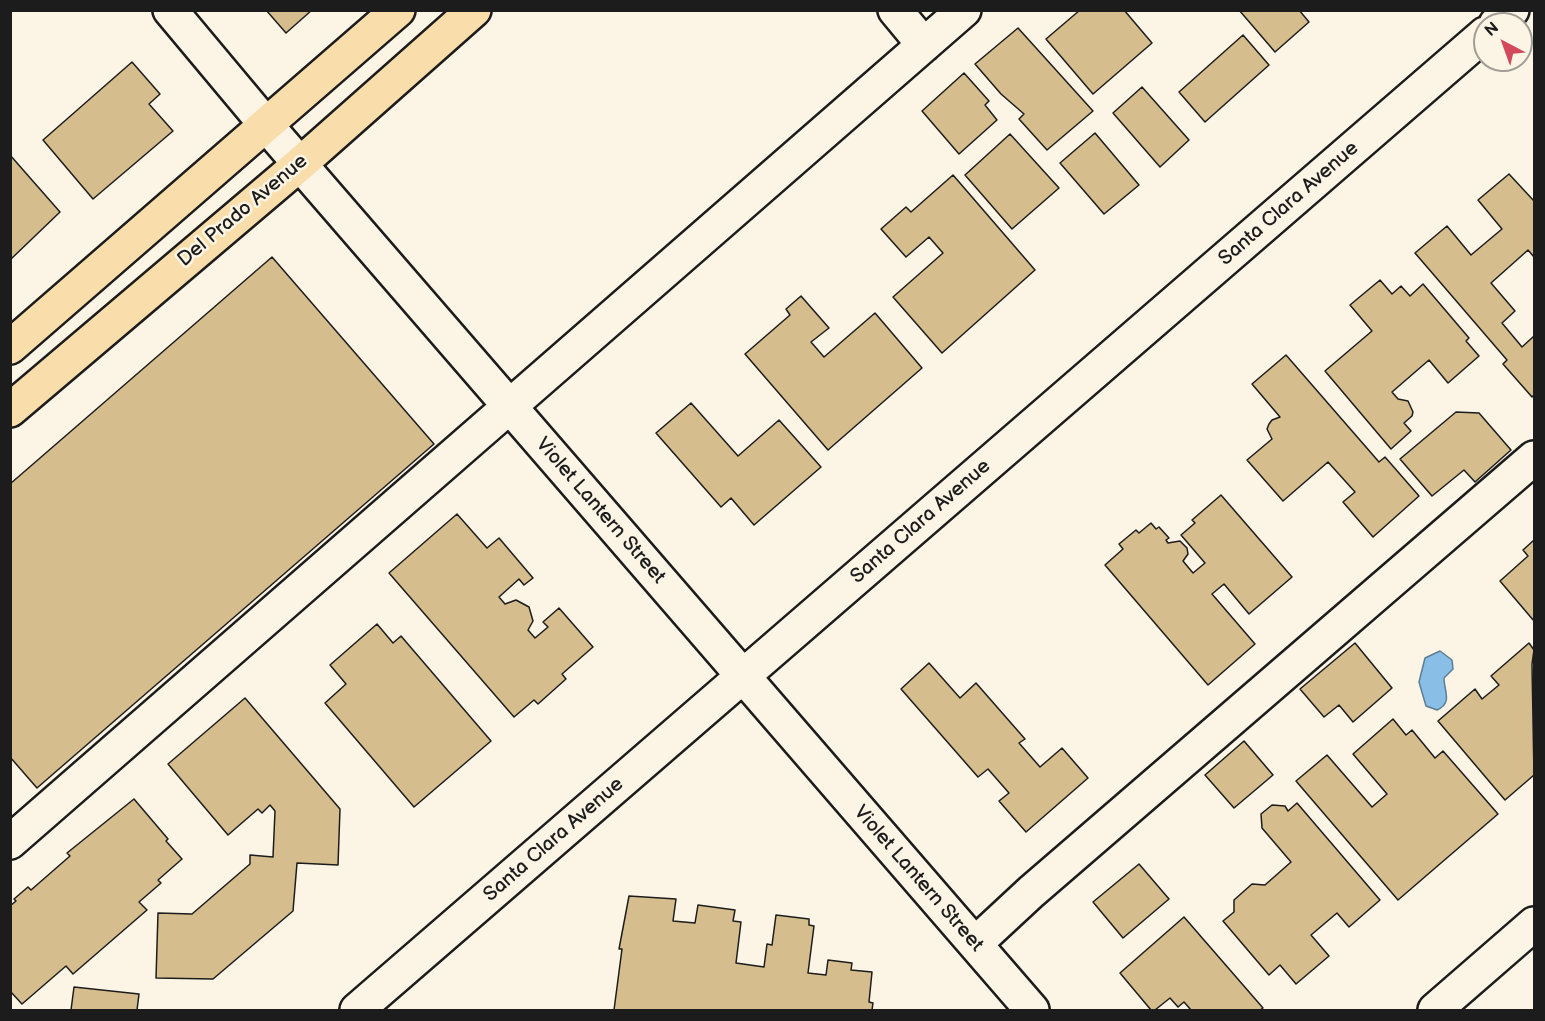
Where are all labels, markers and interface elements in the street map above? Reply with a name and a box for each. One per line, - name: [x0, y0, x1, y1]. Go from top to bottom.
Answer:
- north arrow: [1473, 12, 1533, 72]
- text: N: [1481, 18, 1503, 41]
- street label: Santa Clara Avenue: [1214, 137, 1364, 271]
- street label: Del Prado Avenue: [173, 150, 313, 272]
- street label: Violet Lantern Street: [530, 433, 670, 589]
- street label: Santa Clara Avenue: [846, 455, 996, 589]
- street label: Santa Clara Avenue: [479, 773, 629, 907]
- street label: Violet Lantern Street: [848, 801, 988, 957]

